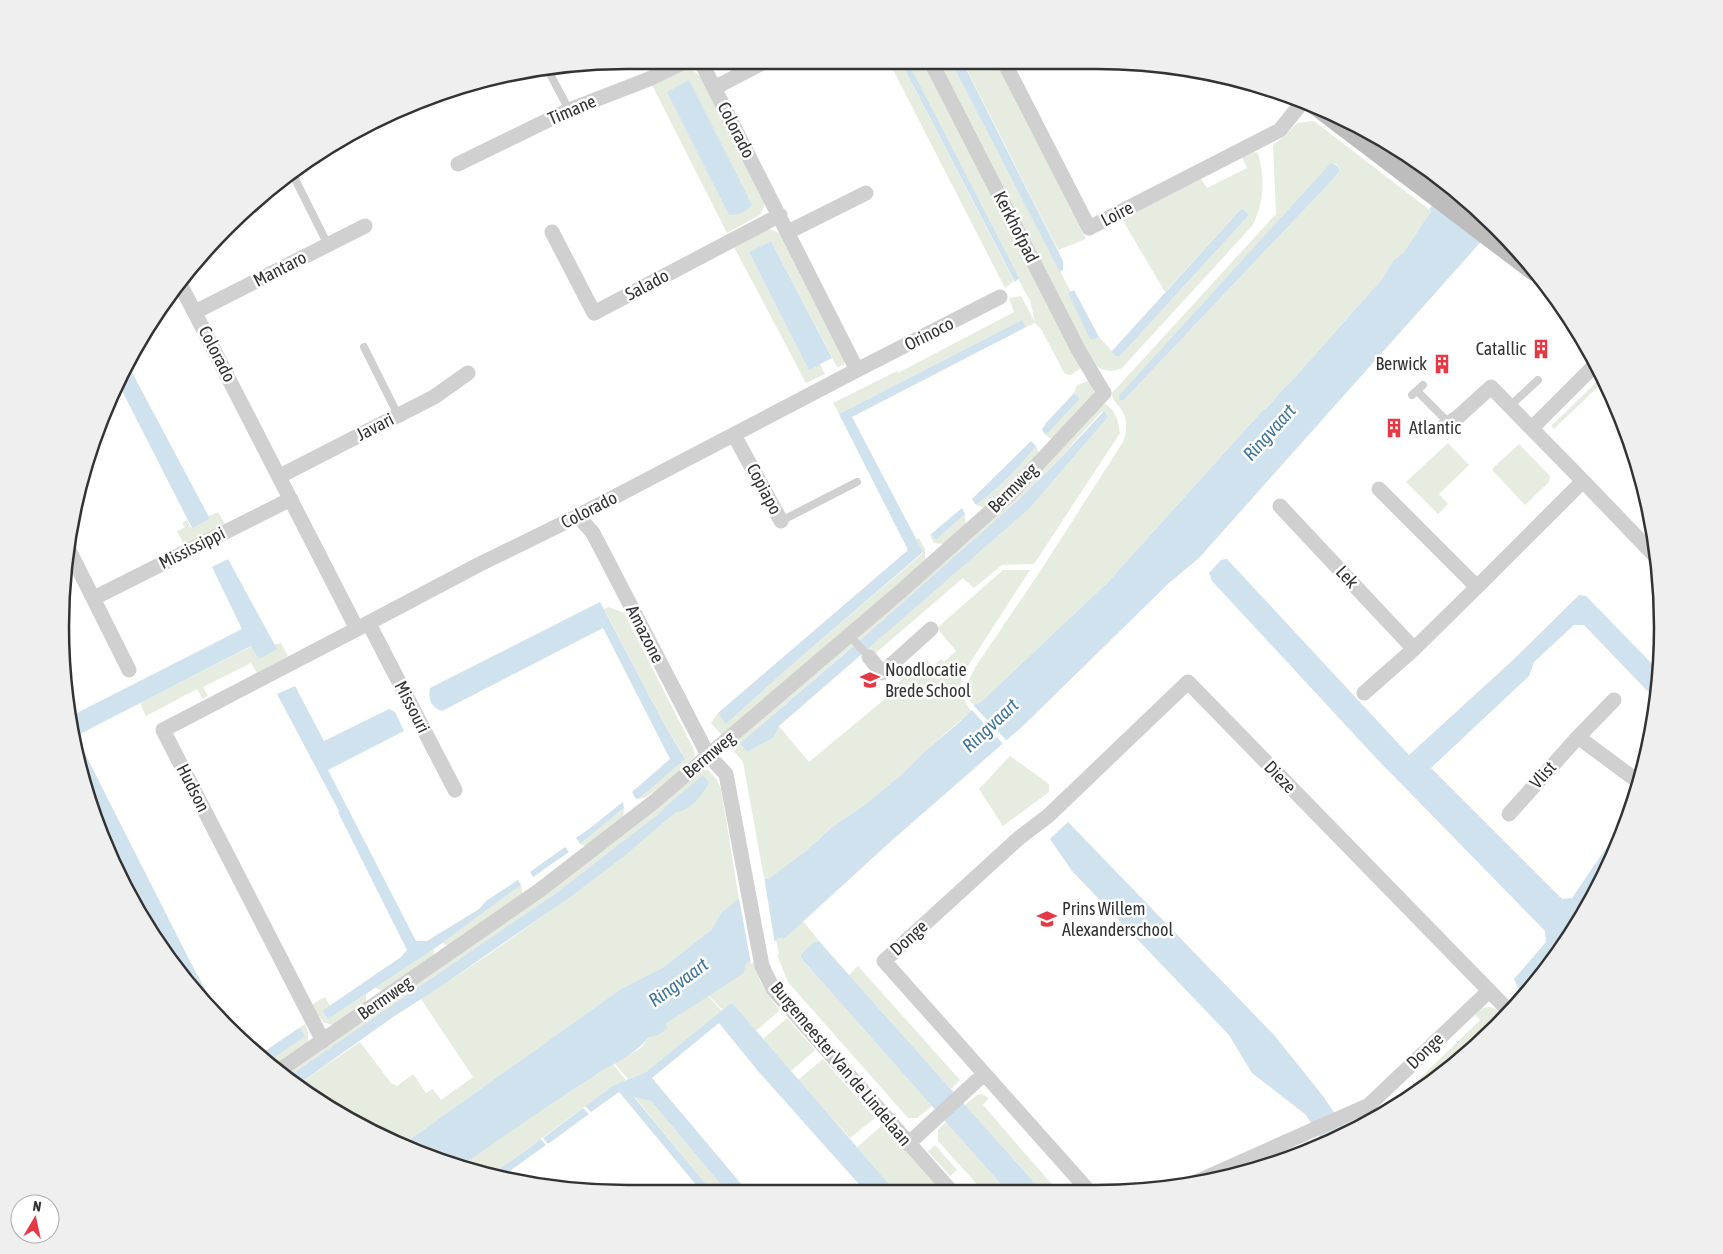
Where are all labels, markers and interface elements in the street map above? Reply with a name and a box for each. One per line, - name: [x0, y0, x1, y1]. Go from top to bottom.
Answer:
- street label: Timane: [545, 90, 599, 129]
- street label: Colorado: [713, 98, 759, 161]
- street label: Kerkhofpad: [990, 187, 1043, 266]
- street label: Loire: [1097, 197, 1136, 230]
- street label: Mantaro: [250, 246, 310, 291]
- street label: Salado: [622, 264, 672, 305]
- street label: Orinoco: [901, 312, 957, 355]
- street label: Colorado: [194, 322, 240, 385]
- place label: Catallic: [1476, 338, 1526, 359]
- building icon: Catallic: [1530, 338, 1552, 360]
- place label: Berwick: [1376, 353, 1427, 374]
- building icon: Berwick: [1431, 353, 1453, 375]
- water label: Ringvaart: [1238, 399, 1300, 465]
- street label: Javari: [353, 408, 397, 445]
- building icon: Atlantic: [1383, 417, 1405, 439]
- place label: Atlantic: [1409, 417, 1461, 438]
- street label: Bermweg: [983, 458, 1042, 517]
- street label: Copiapo: [742, 460, 787, 518]
- street label: Colorado: [557, 487, 620, 533]
- street label: Mississippi: [155, 522, 228, 573]
- street label: Lek: [1332, 561, 1363, 592]
- street label: Amazone: [622, 601, 669, 666]
- place label: Noodlocatie Brede School: [885, 659, 971, 701]
- school or university icon: Noodlocatie Brede School: [859, 669, 881, 691]
- street label: Missouri: [390, 677, 434, 736]
- water label: Ringvaart: [958, 693, 1023, 756]
- street label: Bermweg: [678, 727, 739, 782]
- street label: Dieze: [1260, 756, 1301, 797]
- street label: Vlist: [1525, 757, 1560, 793]
- street label: Hudson: [172, 760, 214, 815]
- place label: Prins Willem Alexanderschool: [1062, 898, 1173, 940]
- school or university icon: Prins Willem Alexanderschool: [1036, 908, 1058, 930]
- street label: Donge: [886, 915, 932, 960]
- water label: Ringvaart: [644, 953, 712, 1011]
- street label: Bermweg: [354, 971, 416, 1024]
- street label: Burgemeester Van de Lindelaan: [767, 977, 916, 1150]
- street label: Donge: [1402, 1028, 1447, 1073]
- north arrow: [10, 1194, 60, 1244]
- text: N: [32, 1198, 42, 1215]

